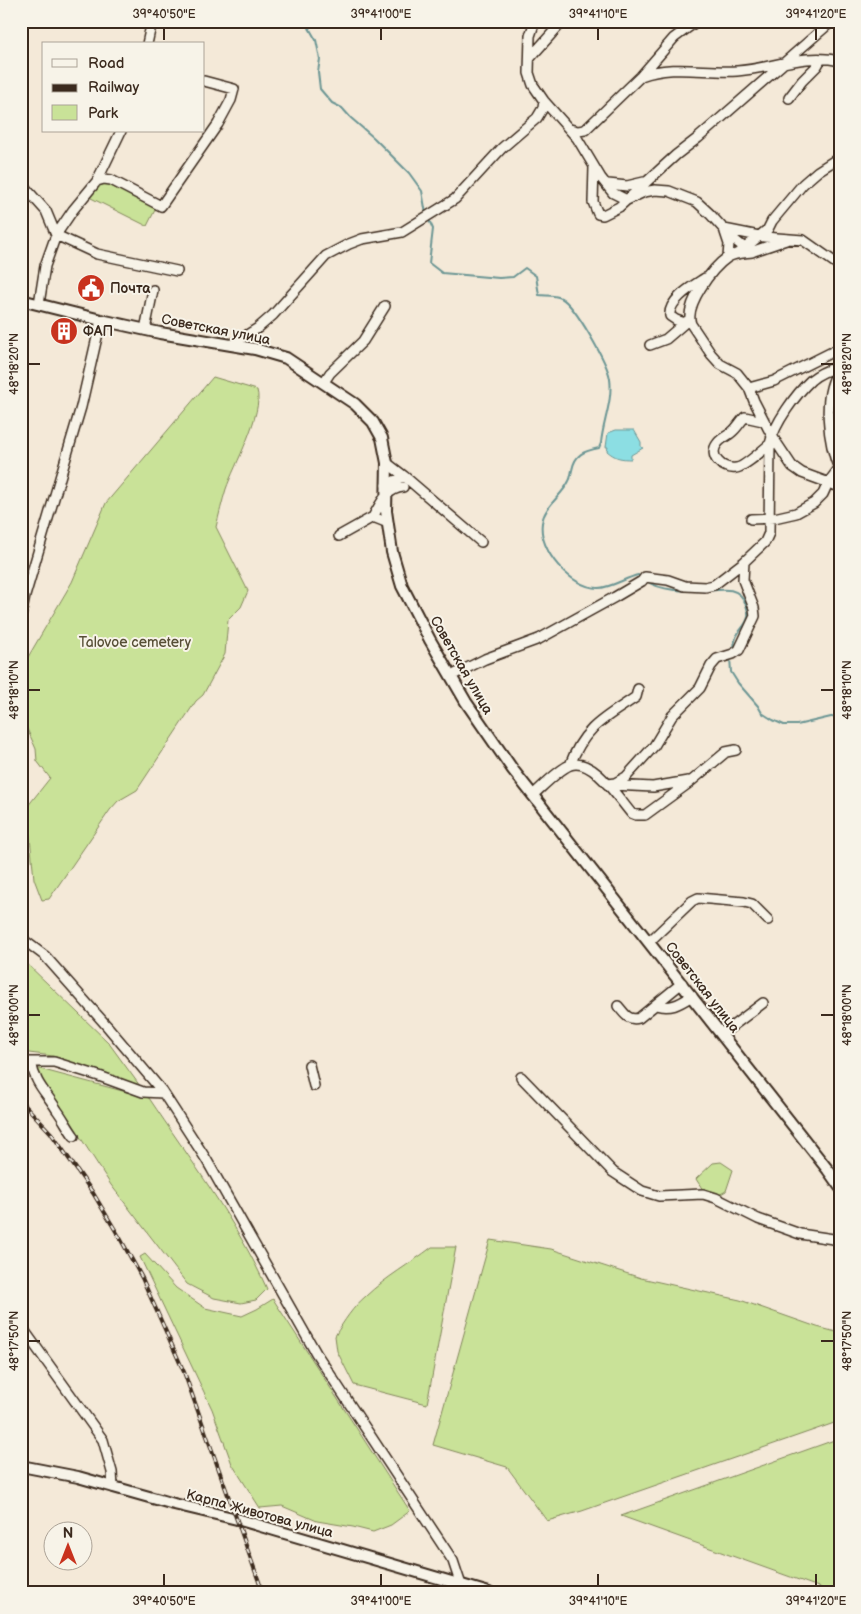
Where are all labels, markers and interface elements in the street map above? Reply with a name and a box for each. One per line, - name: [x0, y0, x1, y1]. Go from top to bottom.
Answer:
- text: 39°40'50"E: [132, 7, 196, 22]
- text: 39°41'00"E: [351, 7, 412, 22]
- text: 39°41'10"E: [569, 7, 627, 22]
- text: 39°41'20"E: [785, 7, 847, 22]
- legend: [42, 42, 205, 132]
- text: Road: [88, 54, 124, 73]
- text: Railway: [88, 78, 139, 97]
- text: Park: [88, 104, 119, 123]
- public building icon: Почта: [76, 273, 106, 303]
- place label: Почта: [110, 280, 151, 297]
- street label: Советская улица: [160, 311, 273, 349]
- building icon: ФАП: [49, 316, 79, 346]
- place label: ФАП: [83, 323, 113, 340]
- text: 48°18'20"N: [7, 333, 22, 395]
- text: 48°18'20"N: [840, 333, 855, 395]
- street label: Советская улица: [427, 613, 497, 718]
- park label: Talovoe cemetery: [79, 634, 192, 651]
- text: 48°18'10"N: [7, 660, 22, 720]
- text: 48°18'10"N: [840, 660, 855, 720]
- street label: Советская улица: [662, 938, 744, 1037]
- text: 48°18'00"N: [7, 984, 22, 1046]
- text: 48°18'00"N: [840, 984, 855, 1046]
- text: 48°17'50"N: [7, 1311, 22, 1371]
- text: 48°17'50"N: [840, 1311, 855, 1371]
- street label: Карпа Животова улица: [185, 1486, 336, 1541]
- north arrow: [42, 1522, 92, 1572]
- text: N: [63, 1525, 73, 1542]
- text: 39°40'50"E: [132, 1594, 196, 1609]
- text: 39°41'00"E: [351, 1594, 412, 1609]
- text: 39°41'10"E: [569, 1594, 627, 1609]
- text: 39°41'20"E: [785, 1594, 847, 1609]

